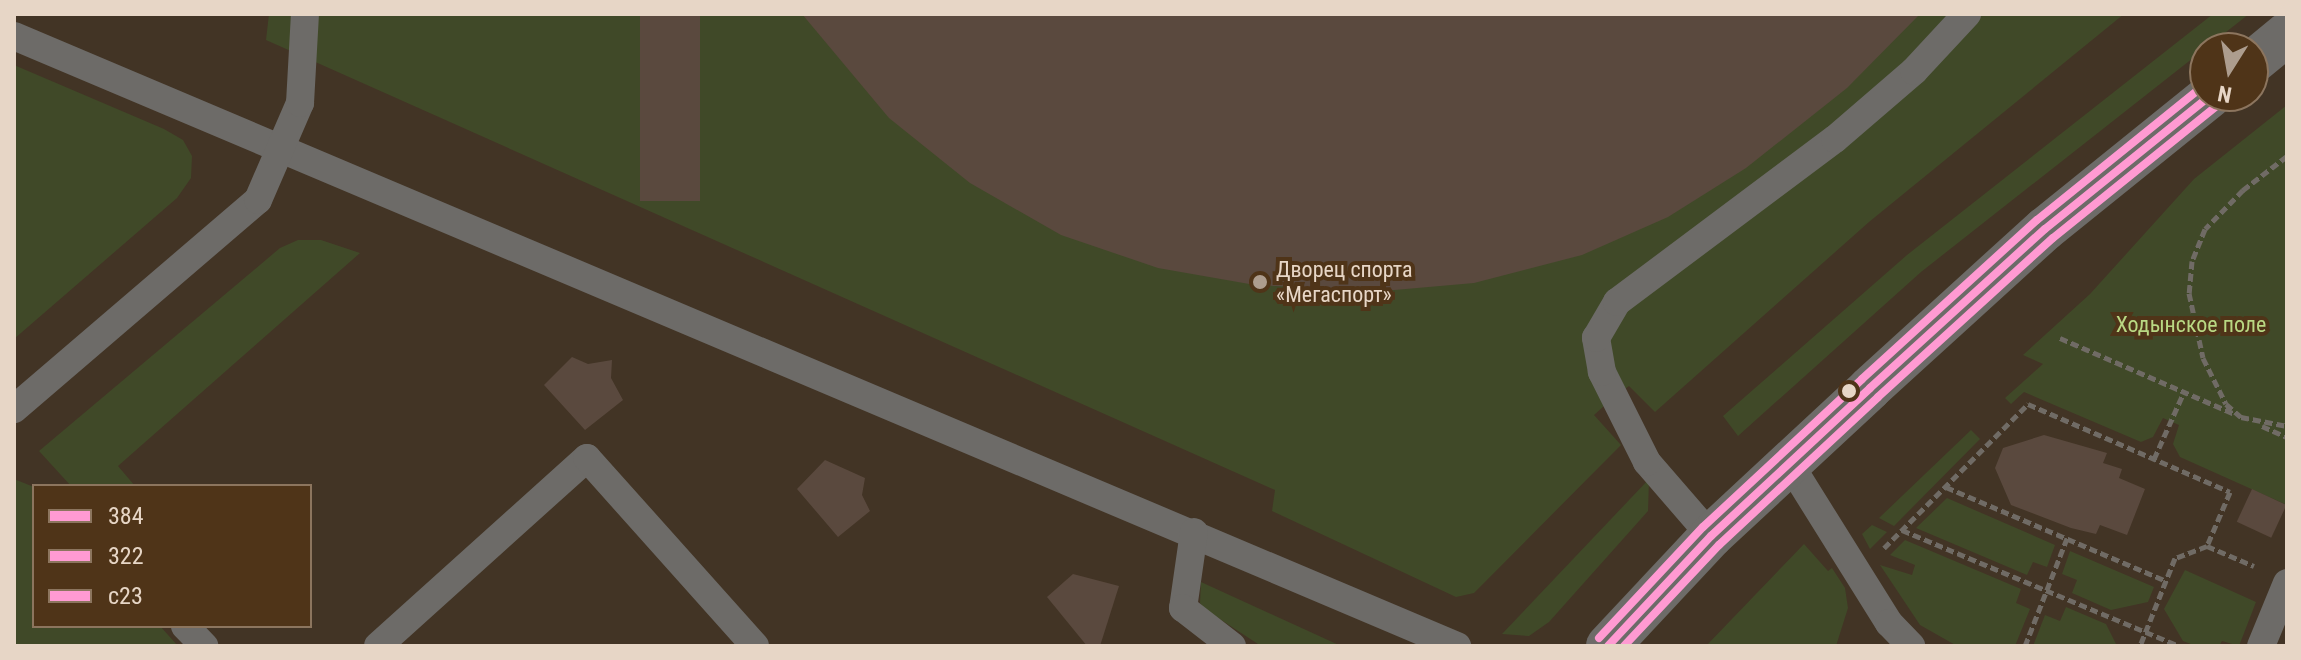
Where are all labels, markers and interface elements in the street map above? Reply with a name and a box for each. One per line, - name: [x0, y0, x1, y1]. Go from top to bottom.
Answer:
- north arrow: [2189, 32, 2269, 112]
- text: N: [2216, 81, 2234, 108]
- place label: Дворец спорта «Мегаспорт»: [1276, 256, 1413, 308]
- marker: Дворец спорта «Мегаспорт»: [1251, 273, 1269, 291]
- park label: Ходынское поле: [2116, 312, 2266, 338]
- unlabelled marker: [1841, 383, 1857, 399]
- legend: [32, 484, 312, 628]
- text: 384: [108, 502, 144, 530]
- text: 322: [108, 542, 144, 570]
- text: с23: [108, 582, 143, 610]

